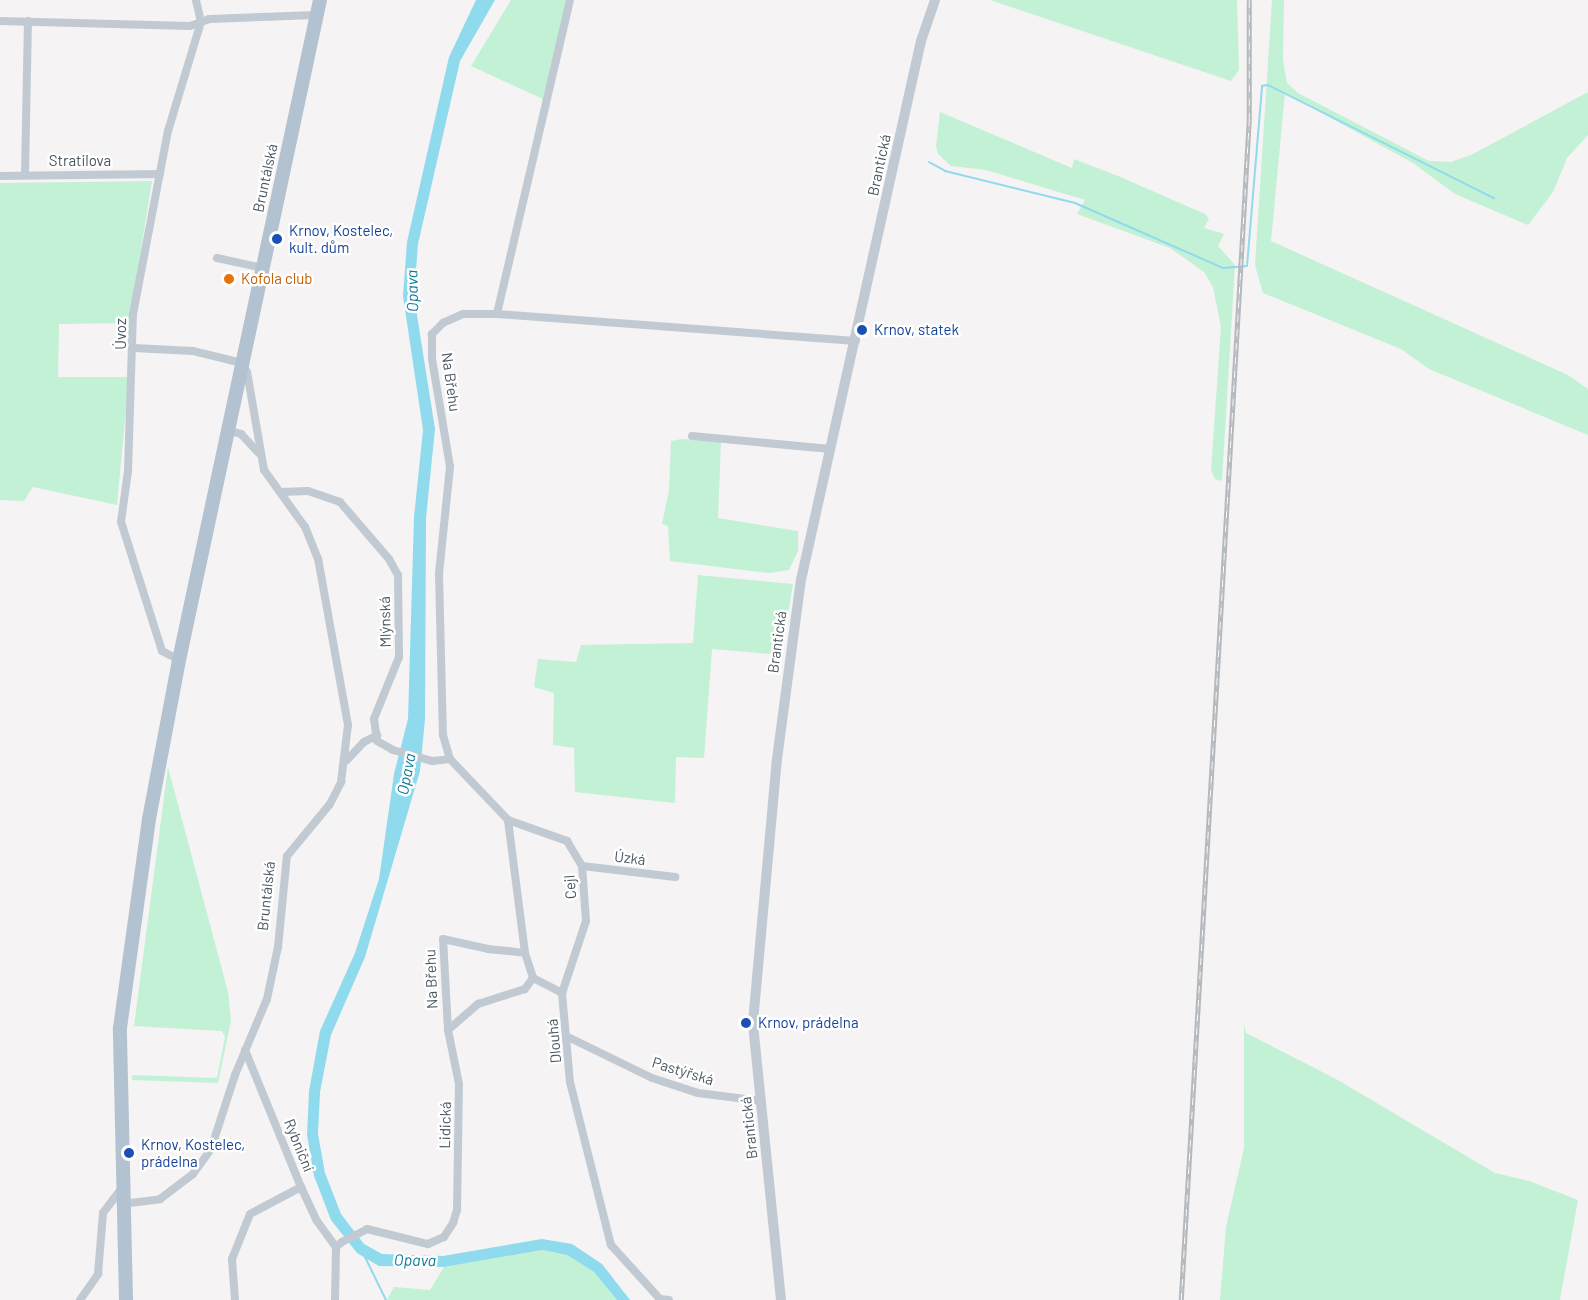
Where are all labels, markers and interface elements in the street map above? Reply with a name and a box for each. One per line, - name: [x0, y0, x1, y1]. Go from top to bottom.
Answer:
- street label: Brantická: [864, 132, 894, 198]
- street label: Bruntálská: [249, 142, 281, 214]
- street label: Stratilova: [49, 152, 111, 170]
- place label: Krnov, Kostelec, kult. dům: [289, 221, 393, 256]
- marker: Krnov, Kostelec, kult. dům: [270, 232, 284, 246]
- place label: Kofola club: [241, 270, 312, 288]
- water label: Opava: [402, 270, 422, 312]
- marker: Kofola club: [222, 272, 236, 286]
- street label: Úvoz: [112, 318, 130, 350]
- place label: Krnov, statek: [874, 321, 959, 339]
- marker: Krnov, statek: [855, 323, 869, 337]
- street label: Na Břehu: [438, 351, 464, 413]
- street label: Mlýnská: [376, 596, 394, 648]
- street label: Brantická: [764, 610, 790, 674]
- water label: Opava: [393, 751, 419, 797]
- street label: Úzká: [613, 847, 647, 869]
- street label: Bruntálská: [253, 860, 279, 932]
- street label: Cejl: [560, 874, 580, 900]
- street label: Na Břehu: [421, 949, 441, 1009]
- place label: Krnov, prádelna: [758, 1014, 859, 1032]
- marker: Krnov, prádelna: [739, 1016, 753, 1030]
- street label: Dlouhá: [543, 1018, 565, 1064]
- street label: Pastýřská: [650, 1053, 716, 1089]
- street label: Brantická: [737, 1096, 761, 1160]
- street label: Lidická: [436, 1101, 454, 1149]
- street label: Rybniční: [280, 1116, 318, 1174]
- place label: Krnov, Kostelec, prádelna: [141, 1135, 245, 1170]
- marker: Krnov, Kostelec, prádelna: [122, 1146, 136, 1160]
- water label: Opava: [394, 1250, 436, 1270]

